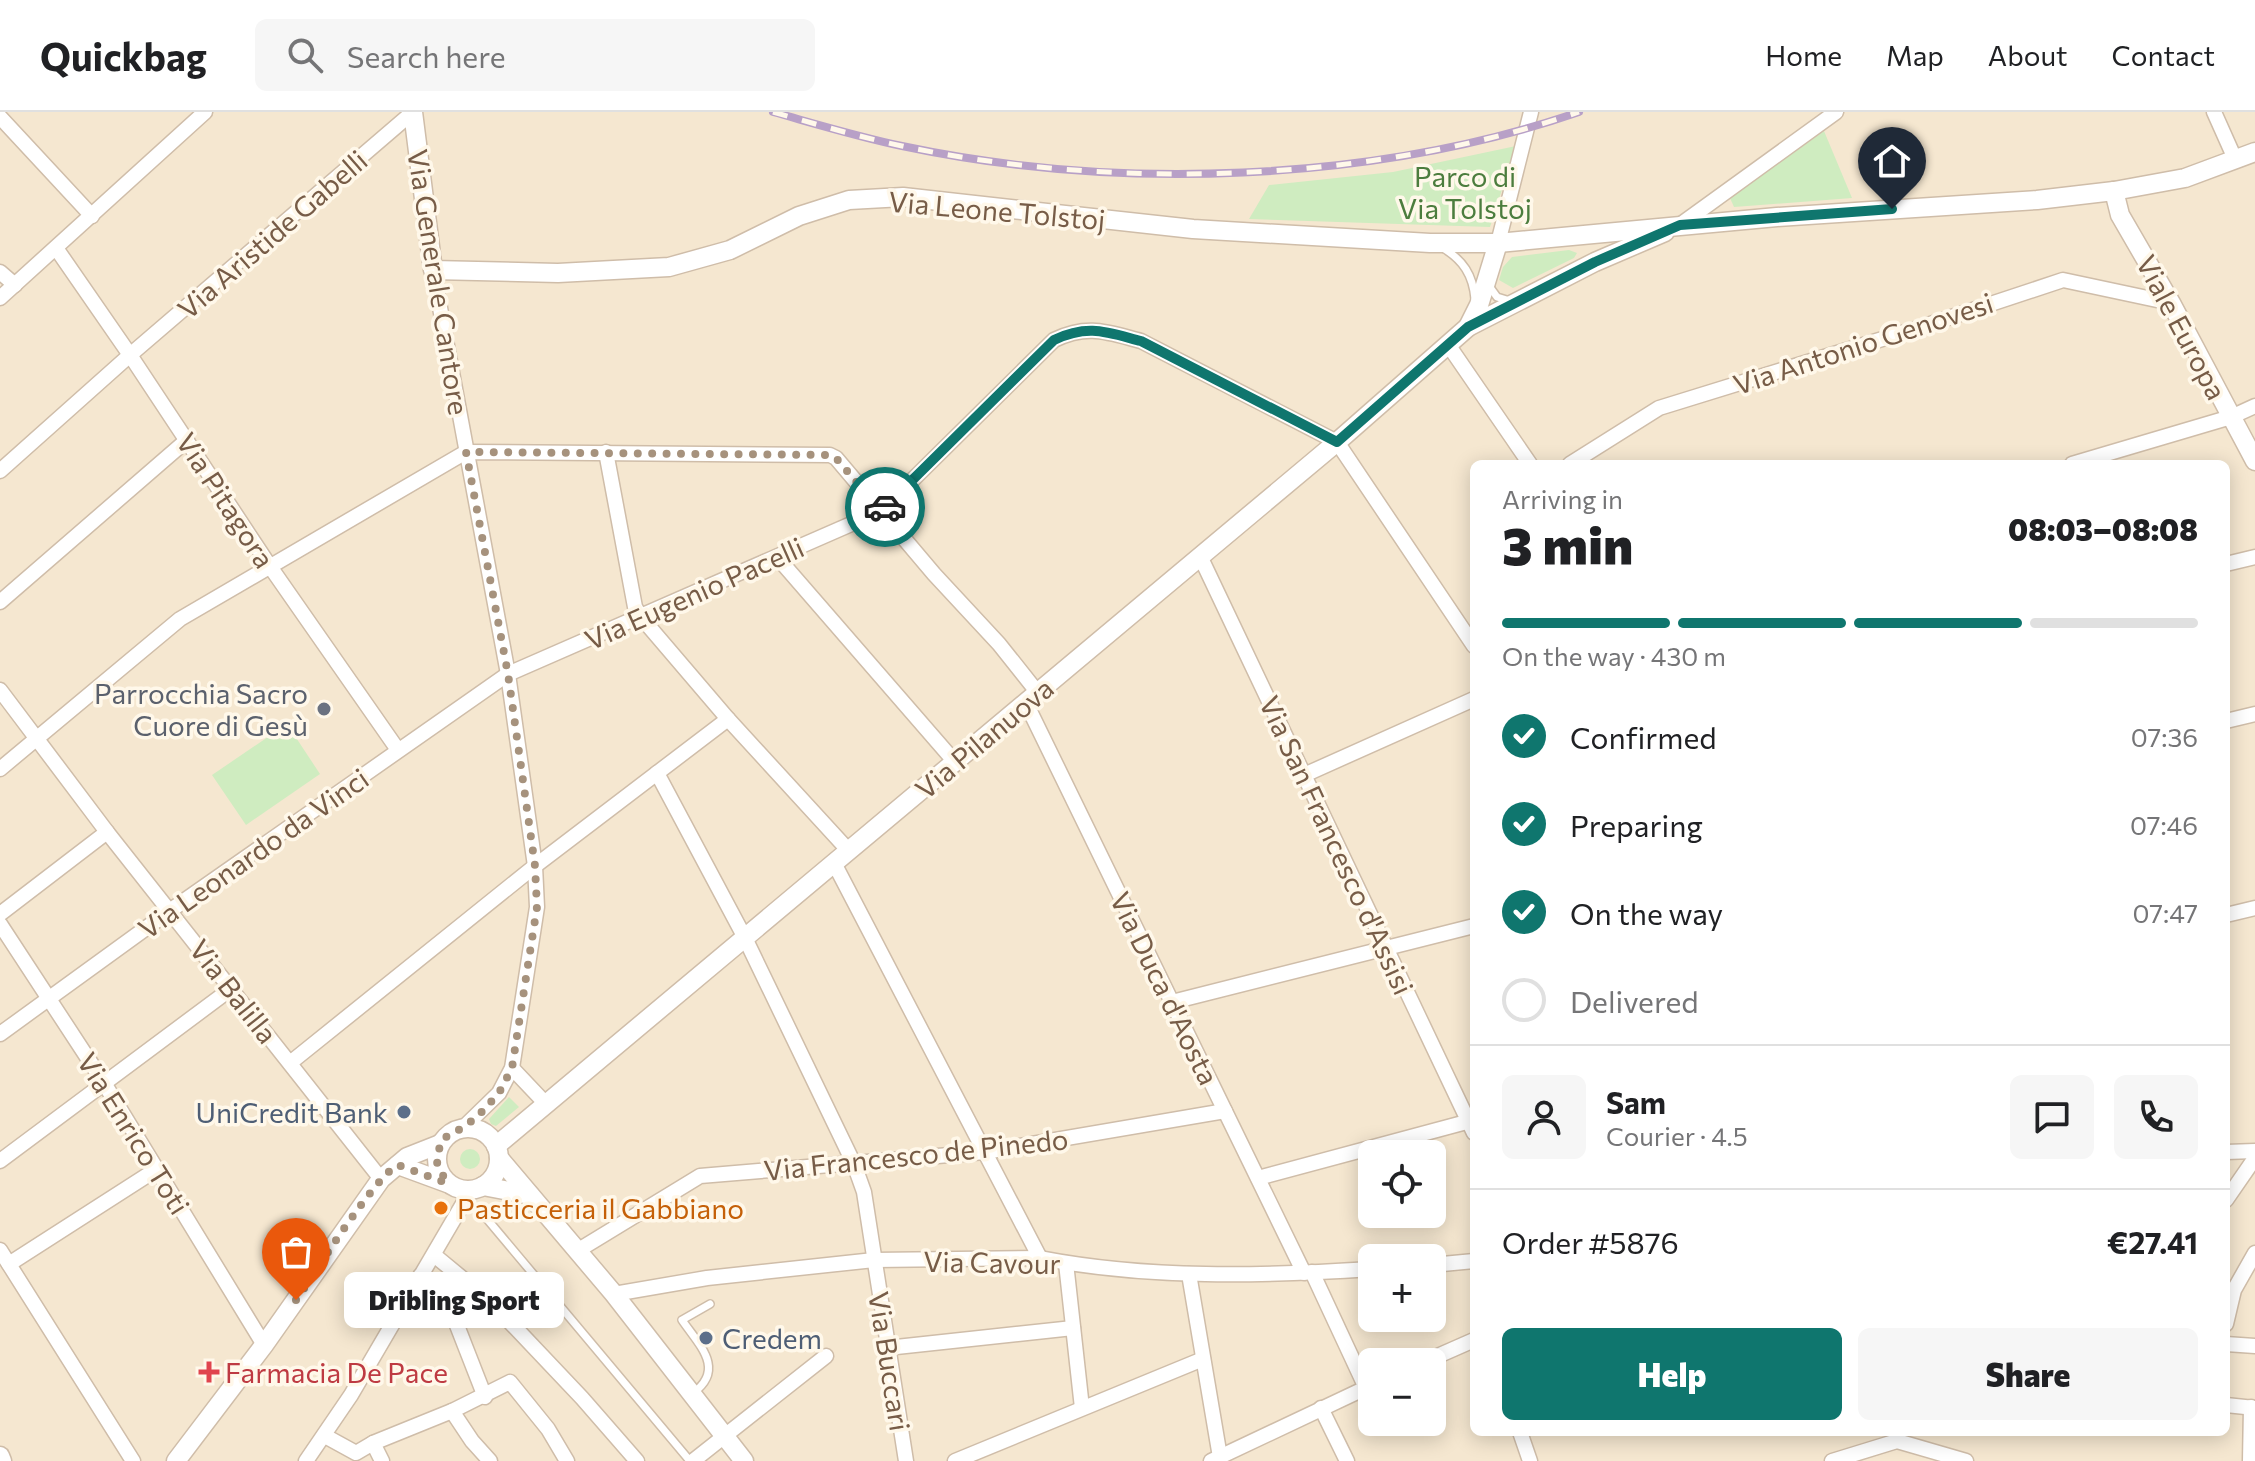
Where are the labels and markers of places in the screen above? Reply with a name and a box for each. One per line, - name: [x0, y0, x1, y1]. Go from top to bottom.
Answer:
- pin: [1858, 127, 1926, 209]
- place label: Parrocchia Sacro Cuore di Gesù: [94, 676, 308, 742]
- marker: Parrocchia Sacro Cuore di Gesù: [315, 700, 333, 718]
- place label: UniCredit Bank: [196, 1095, 388, 1129]
- marker: UniCredit Bank: [395, 1103, 413, 1121]
- place label: Pasticceria il Gabbiano: [457, 1191, 744, 1225]
- marker: Pasticceria il Gabbiano: [432, 1199, 450, 1217]
- pin: [262, 1218, 330, 1300]
- callout: Dribling Sport: [344, 1272, 564, 1328]
- place label: Credem: [722, 1321, 822, 1355]
- marker: Credem: [697, 1329, 715, 1347]
- place label: Farmacia De Pace: [225, 1355, 448, 1389]
- marker: Farmacia De Pace: [200, 1363, 218, 1381]

